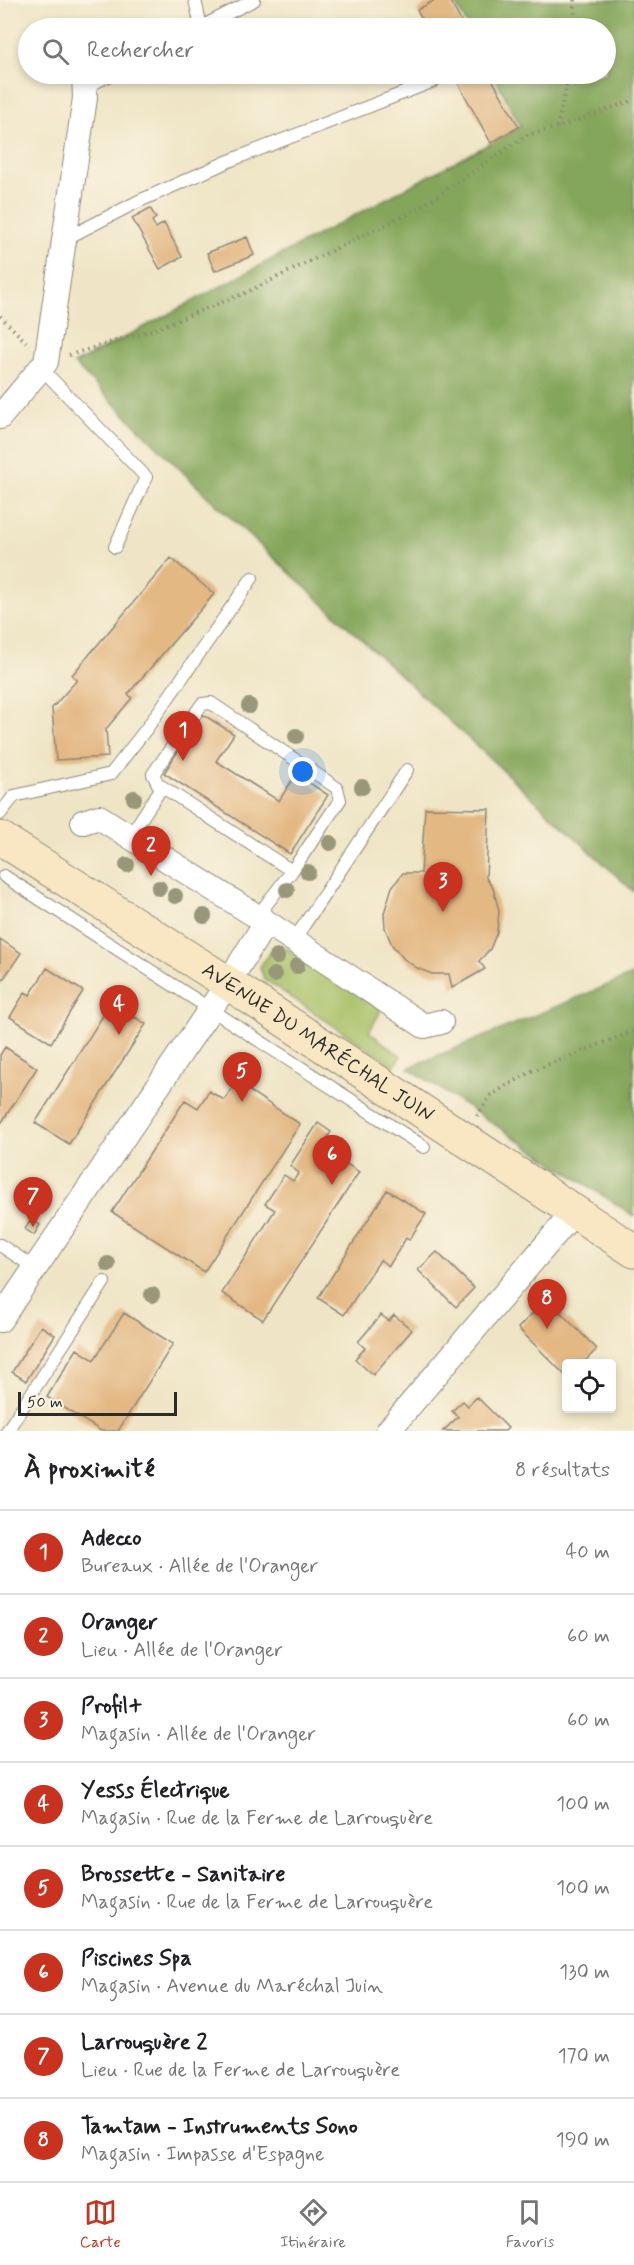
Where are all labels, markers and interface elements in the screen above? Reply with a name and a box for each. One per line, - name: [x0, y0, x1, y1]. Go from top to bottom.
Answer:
- search box: [18, 18, 616, 84]
- icon: search: [39, 35, 72, 68]
- text: Rechercher: [87, 37, 194, 65]
- pin: 1: [164, 712, 202, 761]
- your location: [288, 757, 317, 786]
- pin: 2: [132, 826, 170, 876]
- pin: 3: [424, 862, 462, 912]
- street label: AVENUE DU MARÉCHAL JUIN: [197, 956, 439, 1129]
- pin: 4: [100, 986, 138, 1035]
- pin: 5: [222, 1052, 262, 1102]
- pin: 6: [312, 1136, 352, 1185]
- pin: 7: [14, 1178, 52, 1227]
- pin: 8: [528, 1280, 566, 1329]
- map controls: [562, 1359, 616, 1413]
- button: locate: [562, 1359, 616, 1413]
- scale bar: [18, 1389, 177, 1416]
- text: 50 m: [27, 1392, 63, 1413]
- text: À proximité: [24, 1453, 155, 1487]
- text: 8 résultats: [515, 1457, 610, 1484]
- text: Adecco: [81, 1525, 142, 1553]
- text: 1: [39, 1539, 48, 1566]
- text: 40 m: [566, 1539, 610, 1566]
- text: Bureaux · Allée de l'Oranger: [81, 1553, 318, 1580]
- text: Oranger: [81, 1609, 158, 1637]
- text: 2: [39, 1623, 48, 1650]
- text: 60 m: [567, 1623, 610, 1650]
- text: Lieu · Allée de l'Oranger: [81, 1637, 283, 1664]
- text: Profil+: [81, 1693, 143, 1721]
- text: 3: [39, 1707, 48, 1734]
- text: 60 m: [567, 1707, 610, 1734]
- text: Magasin · Allée de l'Oranger: [81, 1721, 316, 1748]
- text: Yesss Électrique: [81, 1777, 230, 1805]
- text: 4: [38, 1791, 49, 1818]
- text: 100 m: [556, 1791, 610, 1818]
- text: Magasin · Rue de la Ferme de Larrouquère: [81, 1805, 433, 1832]
- text: Brossette - Sanitaire: [81, 1861, 285, 1889]
- text: 5: [38, 1875, 50, 1902]
- text: 100 m: [556, 1875, 610, 1902]
- text: Magasin · Rue de la Ferme de Larrouquère: [81, 1889, 433, 1916]
- text: Piscines Spa: [81, 1945, 192, 1973]
- text: 6: [38, 1959, 49, 1986]
- text: 130 m: [559, 1959, 610, 1986]
- text: Magasin · Avenue du Maréchal Juin: [81, 1973, 383, 2000]
- text: Larrouquère 2: [81, 2029, 207, 2057]
- text: 7: [37, 2043, 50, 2070]
- text: 170 m: [558, 2043, 610, 2070]
- text: Lieu · Rue de la Ferme de Larrouquère: [81, 2057, 400, 2084]
- text: Tamtam - Instruments Sono: [81, 2113, 358, 2141]
- text: 8: [38, 2127, 49, 2154]
- text: 190 m: [556, 2127, 610, 2154]
- text: Magasin · Impasse d'Espagne: [81, 2141, 324, 2168]
- tab: Carte: [80, 2196, 121, 2253]
- tab: Itinéraire: [280, 2196, 346, 2253]
- tab: Favoris: [506, 2196, 554, 2253]

